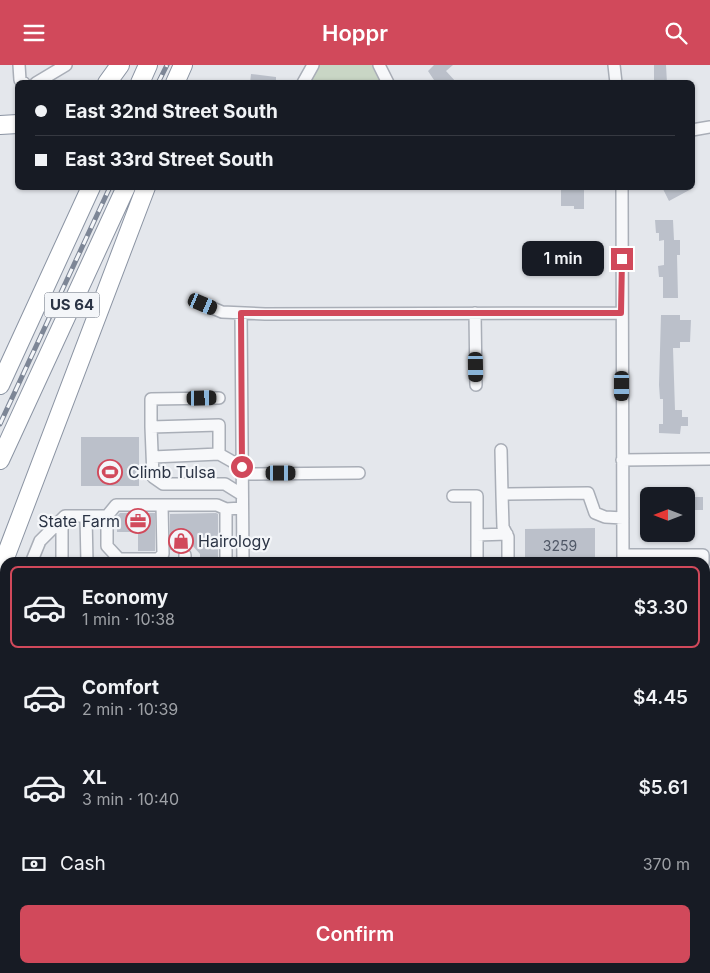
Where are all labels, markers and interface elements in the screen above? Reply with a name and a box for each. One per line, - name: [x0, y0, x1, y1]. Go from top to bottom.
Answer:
- icon: menu: [20, 19, 48, 47]
- icon: search: [662, 19, 690, 47]
- text: Hoppr: [322, 20, 388, 46]
- text: East 32nd Street South: [65, 100, 278, 123]
- text: East 33rd Street South: [65, 148, 273, 171]
- callout: 1 min: [522, 241, 604, 277]
- text: 1 min: [543, 248, 583, 268]
- route end: [611, 248, 633, 270]
- car: [186, 291, 219, 317]
- road number: US 64: [44, 293, 100, 317]
- car: [468, 352, 483, 382]
- car: [614, 371, 629, 401]
- car: [186, 390, 217, 406]
- route start: [231, 456, 253, 478]
- sports icon: Climb Tulsa: [97, 459, 123, 485]
- place label: Climb Tulsa: [128, 462, 216, 482]
- car: [266, 466, 296, 481]
- north arrow: [640, 487, 695, 543]
- map controls: [640, 487, 695, 542]
- office icon: State Farm: [125, 508, 151, 534]
- place label: State Farm: [38, 511, 120, 531]
- shop icon: Hairology: [168, 528, 194, 554]
- place label: Hairology: [198, 531, 270, 551]
- house number: 3259: [543, 537, 577, 554]
- icon: car: [22, 585, 67, 630]
- text: Economy: [82, 586, 168, 609]
- text: $3.30: [634, 596, 688, 619]
- text: 1 min · 10:38: [82, 609, 175, 629]
- icon: car: [22, 675, 67, 720]
- text: Comfort: [82, 676, 159, 699]
- text: $4.45: [633, 686, 688, 709]
- text: 2 min · 10:39: [82, 699, 178, 719]
- icon: car: [22, 765, 67, 810]
- text: XL: [82, 766, 107, 789]
- text: $5.61: [638, 776, 688, 799]
- text: 3 min · 10:40: [82, 789, 179, 809]
- icon: cash: [20, 850, 48, 878]
- text: Cash: [60, 852, 106, 875]
- text: 370 m: [643, 854, 690, 874]
- button: Confirm: [20, 905, 690, 963]

